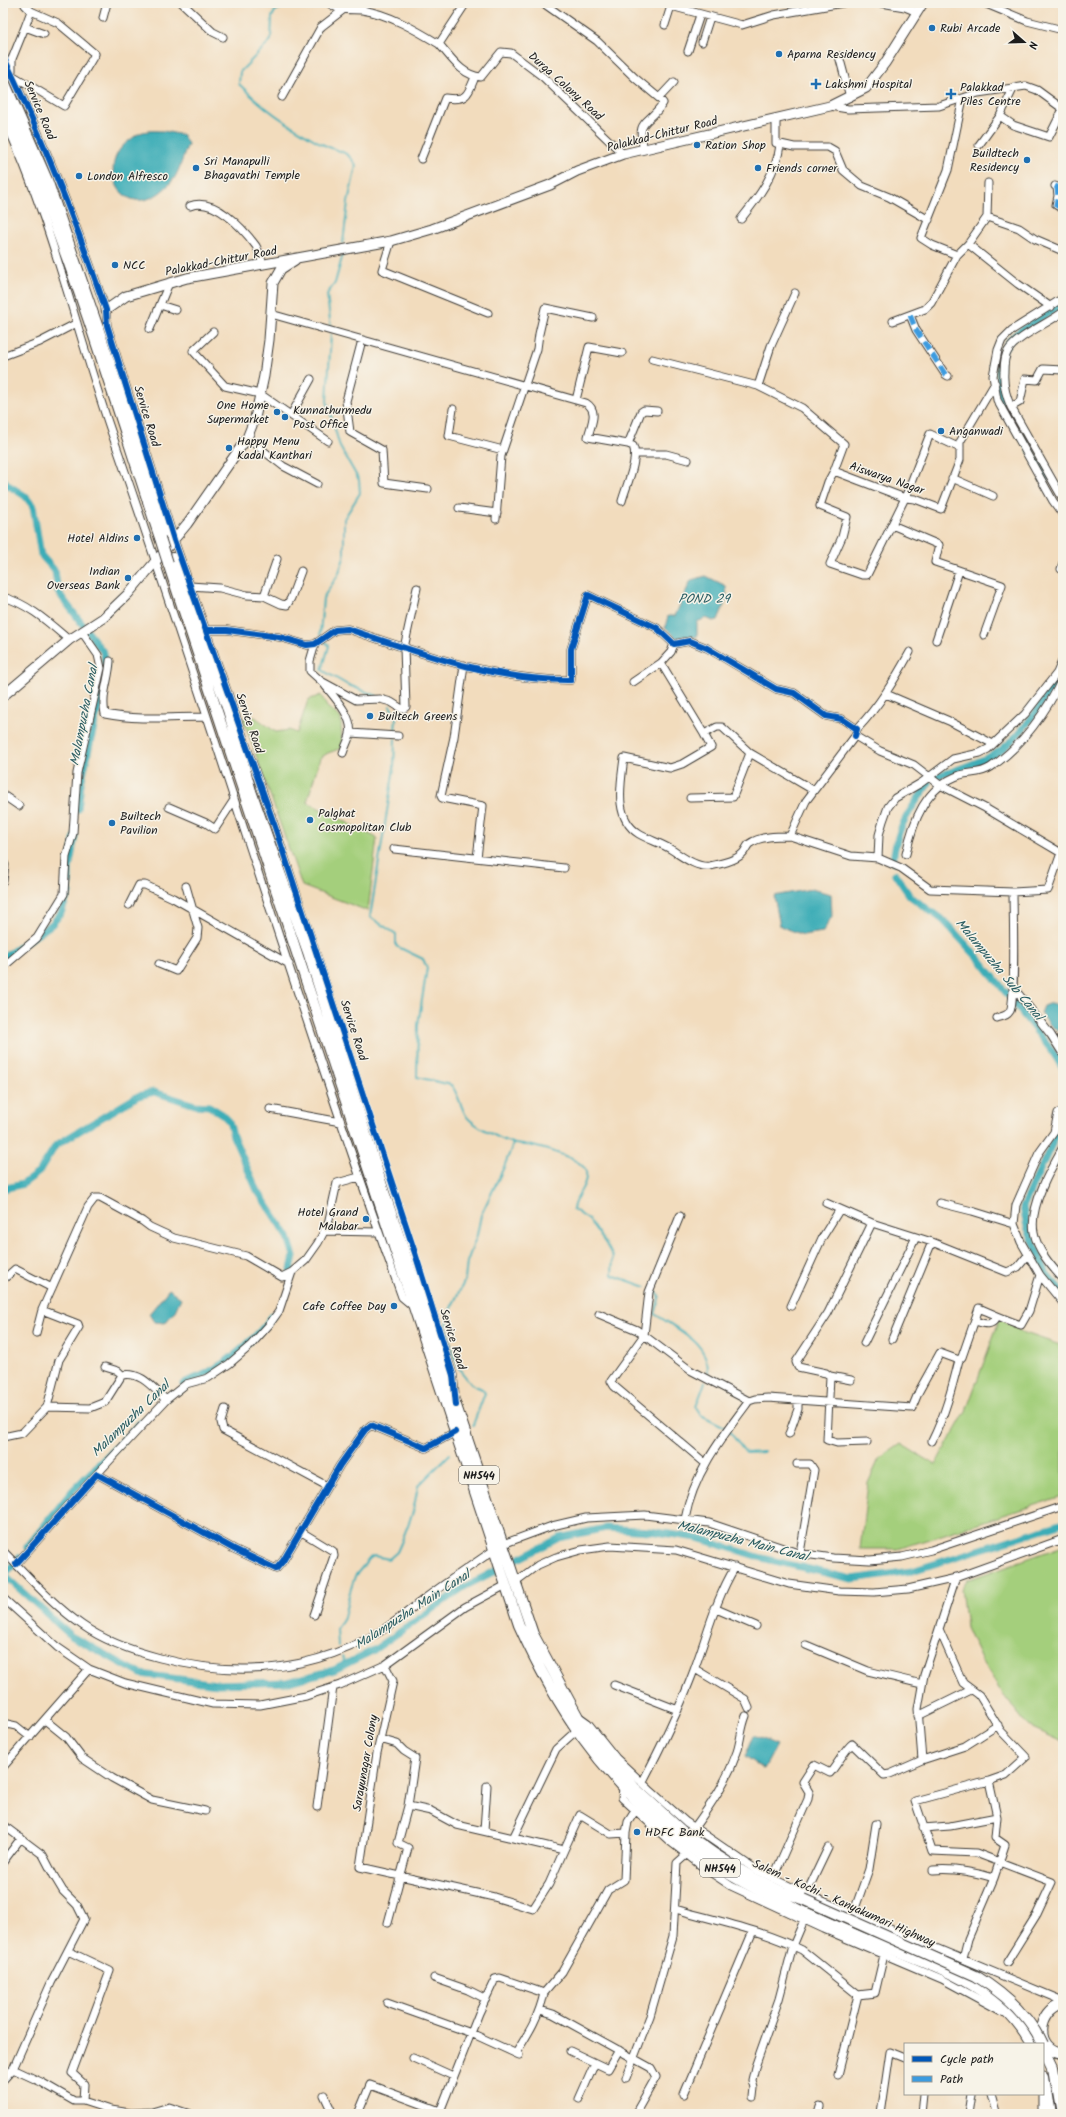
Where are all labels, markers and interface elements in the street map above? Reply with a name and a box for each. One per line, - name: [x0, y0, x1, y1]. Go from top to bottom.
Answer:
- place label: Rubi Arcade: [940, 19, 1001, 38]
- north arrow: [1004, 22, 1044, 62]
- marker: Rubi Arcade: [927, 23, 937, 33]
- text: N: [1023, 39, 1042, 51]
- place label: Aparna Residency: [787, 45, 876, 64]
- street label: Durga Colony Road: [524, 47, 608, 126]
- marker: Aparna Residency: [774, 49, 784, 59]
- place label: Lakshmi Hospital: [825, 75, 912, 94]
- street label: Service Road: [18, 77, 61, 144]
- marker: Lakshmi Hospital: [810, 78, 822, 90]
- place label: Palakkad Piles Centre: [960, 78, 1021, 111]
- marker: Palakkad Piles Centre: [945, 88, 957, 100]
- street label: Palakkad-Chittur Road: [605, 111, 720, 157]
- place label: Ration Shop: [705, 136, 766, 155]
- marker: Ration Shop: [692, 140, 702, 150]
- place label: Buildtech Residency: [970, 144, 1019, 177]
- place label: Sri Manapulli Bhagavathi Temple: [204, 152, 301, 185]
- marker: Buildtech Residency: [1022, 155, 1032, 165]
- place label: Friends corner: [766, 159, 838, 178]
- marker: Sri Manapulli Bhagavathi Temple: [191, 163, 201, 173]
- marker: Friends corner: [753, 163, 763, 173]
- place label: London Alfresco: [87, 167, 168, 186]
- marker: London Alfresco: [74, 171, 84, 181]
- street label: Palakkad-Chittur Road: [164, 241, 280, 282]
- place label: NCC: [123, 256, 146, 275]
- marker: NCC: [110, 260, 120, 270]
- street label: Service Road: [128, 383, 165, 450]
- place label: One Home Supermarket: [207, 396, 270, 429]
- place label: Kunnathurmedu Post Office: [293, 401, 372, 434]
- marker: One Home Supermarket: [272, 407, 282, 417]
- marker: Kunnathurmedu Post Office: [280, 412, 290, 422]
- place label: Anganwadi: [949, 422, 1004, 441]
- marker: Anganwadi: [936, 426, 946, 436]
- place label: Happy Menu Kadal Kanthari: [237, 432, 313, 465]
- marker: Happy Menu Kadal Kanthari: [224, 443, 234, 453]
- street label: Aiswarya Nagar: [847, 457, 928, 500]
- place label: Hotel Aldins: [67, 529, 129, 548]
- marker: Hotel Aldins: [132, 533, 142, 543]
- place label: Indian Overseas Bank: [47, 562, 120, 595]
- marker: Indian Overseas Bank: [123, 573, 133, 583]
- water label: POND 29: [678, 589, 731, 610]
- water label: Malampuzha Canal: [64, 660, 105, 768]
- street label: Service Road: [230, 690, 269, 757]
- place label: Builtech Greens: [378, 707, 457, 726]
- marker: Builtech Greens: [365, 711, 375, 721]
- place label: Palghat Cosmopolitan Club: [318, 804, 412, 837]
- place label: Builtech Pavilion: [120, 807, 161, 840]
- marker: Palghat Cosmopolitan Club: [305, 815, 315, 825]
- marker: Builtech Pavilion: [107, 818, 117, 828]
- water label: Malampuzha Sub Canal: [950, 914, 1050, 1028]
- street label: Service Road: [335, 997, 373, 1064]
- place label: Hotel Grand Malabar: [297, 1203, 359, 1236]
- marker: Hotel Grand Malabar: [361, 1214, 371, 1224]
- place label: Cafe Coffee Day: [302, 1297, 386, 1316]
- marker: Cafe Coffee Day: [389, 1301, 399, 1311]
- street label: Service Road: [434, 1306, 471, 1373]
- water label: Malampuzha Canal: [87, 1374, 177, 1462]
- road number: NH544: [459, 1466, 499, 1484]
- water label: Malampuzha Main Canal: [675, 1515, 813, 1569]
- water label: Malampuzha Main Canal: [351, 1563, 477, 1656]
- street label: Sarayunagar Colony: [348, 1713, 383, 1813]
- place label: HDFC Bank: [645, 1823, 705, 1842]
- marker: HDFC Bank: [632, 1827, 642, 1837]
- street label: Salem - Kochi - Kanyakumari Highway: [749, 1854, 939, 1953]
- road number: NH544: [700, 1859, 740, 1877]
- legend: [904, 2043, 1044, 2095]
- text: Cycle path: [940, 2050, 994, 2069]
- text: Path: [940, 2070, 963, 2089]

